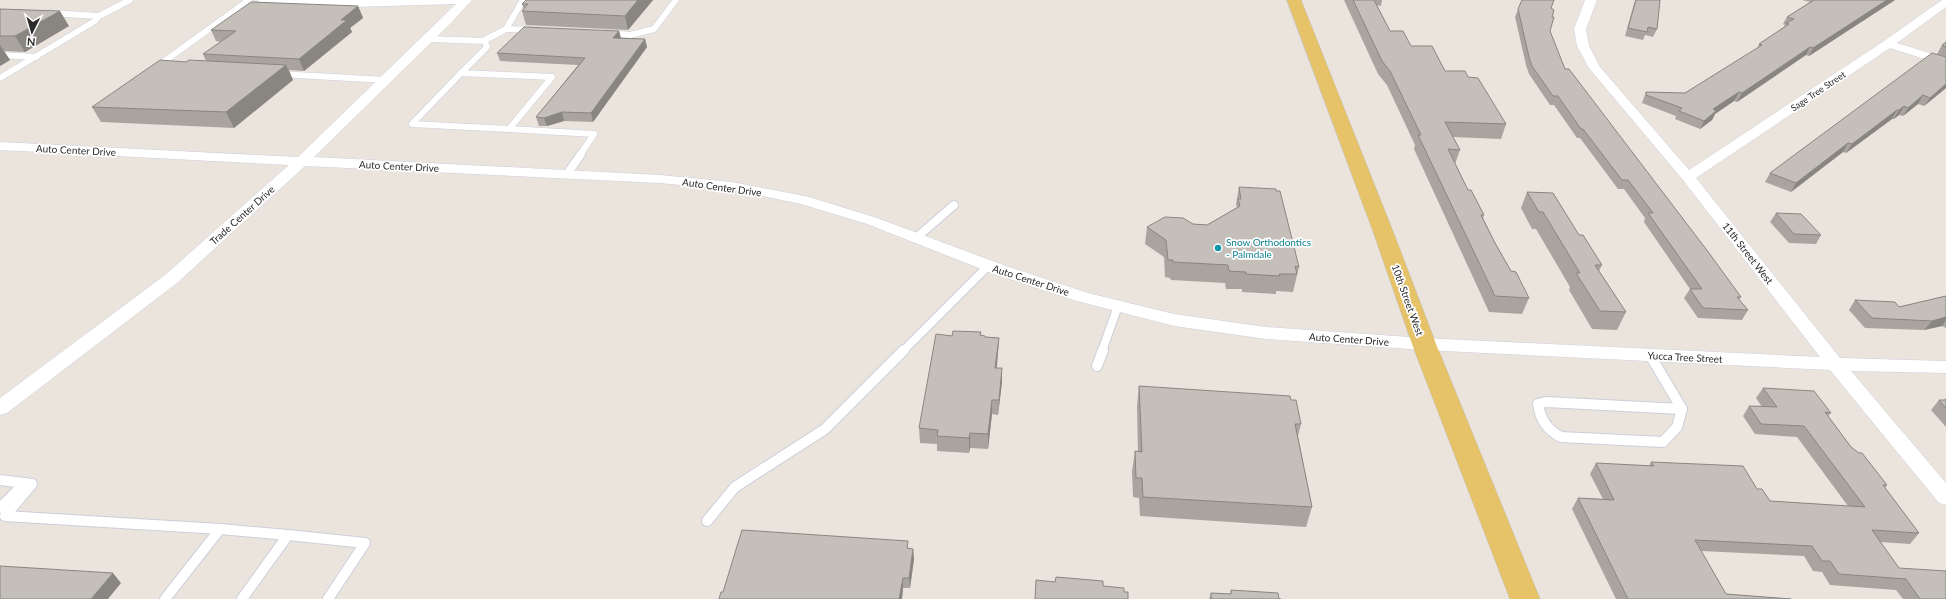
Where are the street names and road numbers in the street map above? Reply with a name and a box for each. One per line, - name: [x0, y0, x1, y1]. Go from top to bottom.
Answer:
- street label: Sage Tree Street: [1789, 68, 1848, 113]
- street label: Auto Center Drive: [36, 142, 116, 158]
- street label: Auto Center Drive: [359, 158, 439, 174]
- street label: Auto Center Drive: [682, 175, 762, 199]
- street label: Trade Center Drive: [207, 183, 277, 247]
- street label: 11th Street West: [1720, 220, 1776, 287]
- street label: Auto Center Drive: [991, 262, 1071, 298]
- street label: 10th Street West: [1390, 263, 1427, 338]
- street label: Auto Center Drive: [1309, 330, 1389, 348]
- street label: Yucca Tree Street: [1647, 349, 1723, 365]

